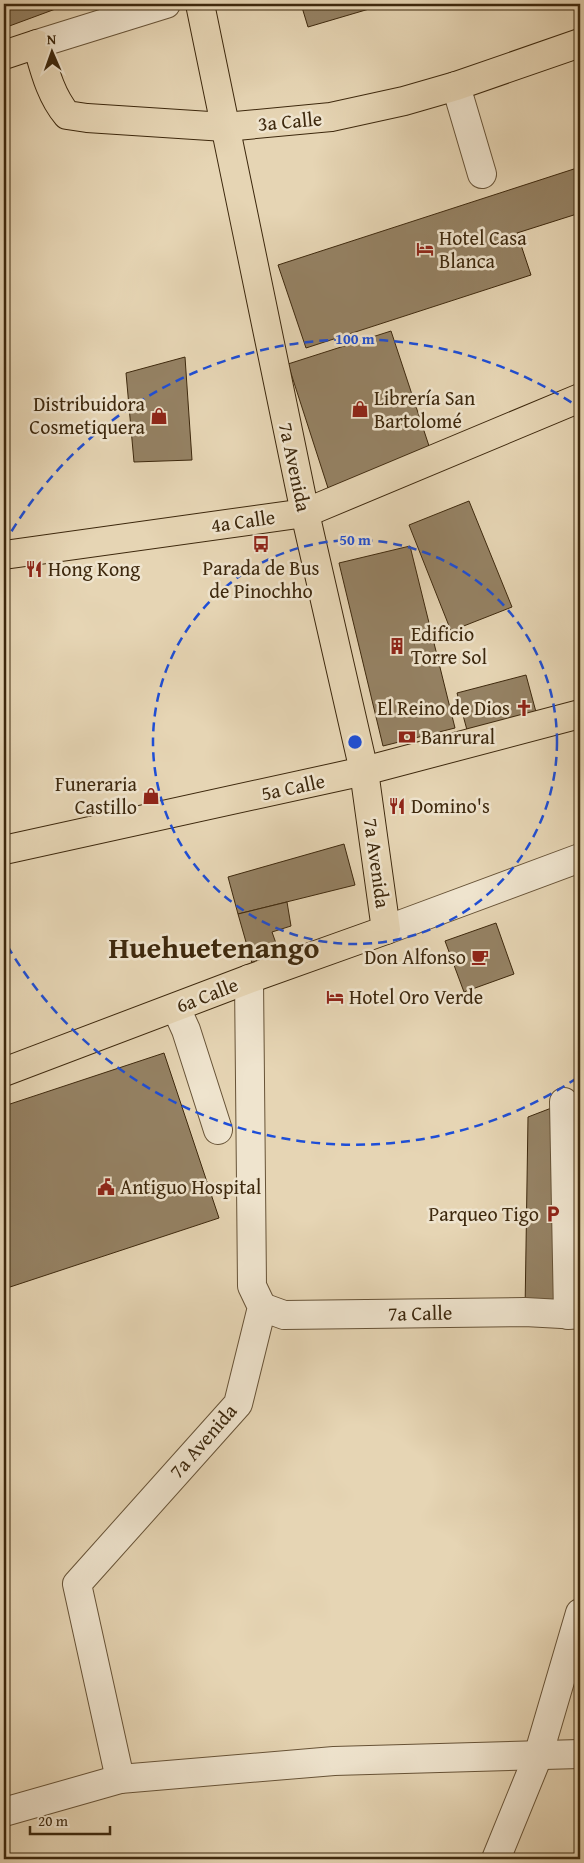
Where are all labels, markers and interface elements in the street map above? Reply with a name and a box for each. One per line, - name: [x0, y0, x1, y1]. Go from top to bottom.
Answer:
- north arrow: [28, 28, 78, 78]
- text: N: [47, 29, 57, 49]
- street label: 3a Calle: [257, 103, 323, 138]
- place label: Hotel Casa Blanca: [439, 223, 527, 275]
- hotel icon: Hotel Casa Blanca: [415, 239, 435, 259]
- text: 100 m: [335, 328, 375, 349]
- place label: Librería San Bartolomé: [374, 383, 475, 435]
- place label: Distribuidora Cosmetiquera: [29, 389, 146, 441]
- shop icon: Librería San Bartolomé: [350, 399, 370, 419]
- shop icon: Distribuidora Cosmetiquera: [149, 406, 169, 426]
- street label: 7a Avenida: [272, 420, 319, 515]
- street label: 4a Calle: [209, 502, 277, 539]
- text: 50 m: [339, 529, 371, 550]
- bus stop icon: Parada de Bus de Pinochho: [251, 534, 271, 554]
- place label: Parada de Bus de Pinochho: [203, 553, 319, 605]
- place label: Hong Kong: [48, 554, 140, 583]
- restaurant icon: Hong Kong: [24, 559, 44, 579]
- place label: Edificio Torre Sol: [411, 619, 488, 671]
- building icon: Edificio Torre Sol: [387, 636, 407, 656]
- place label: El Reino de Dios: [377, 693, 510, 722]
- church icon: El Reino de Dios: [514, 698, 534, 718]
- place label: Banrural: [421, 722, 496, 751]
- bank icon: Banrural: [397, 727, 417, 747]
- centre of rings: [346, 733, 364, 751]
- street label: 5a Calle: [258, 766, 327, 807]
- place label: Funeraria Castillo: [55, 769, 138, 821]
- shop icon: Funeraria Castillo: [141, 786, 161, 806]
- place label: Domino's: [411, 791, 490, 820]
- restaurant icon: Domino's: [387, 796, 407, 816]
- street label: 7a Avenida: [357, 816, 398, 910]
- district label: Huehuetenango: [108, 925, 320, 969]
- place label: Don Alfonso: [364, 942, 466, 971]
- cafe icon: Don Alfonso: [470, 947, 490, 967]
- street label: 6a Calle: [172, 969, 242, 1020]
- place label: Hotel Oro Verde: [349, 982, 483, 1011]
- hotel icon: Hotel Oro Verde: [325, 987, 345, 1007]
- place label: Antiguo Hospital: [120, 1172, 262, 1201]
- public building icon: Antiguo Hospital: [96, 1177, 116, 1197]
- place label: Parqueo Tigo: [429, 1199, 539, 1228]
- parking icon: Parqueo Tigo: [543, 1204, 563, 1224]
- street label: 7a Calle: [388, 1297, 452, 1328]
- street label: 7a Avenida: [162, 1397, 244, 1484]
- scale bar: [30, 1803, 110, 1835]
- text: 20 m: [38, 1810, 69, 1831]

